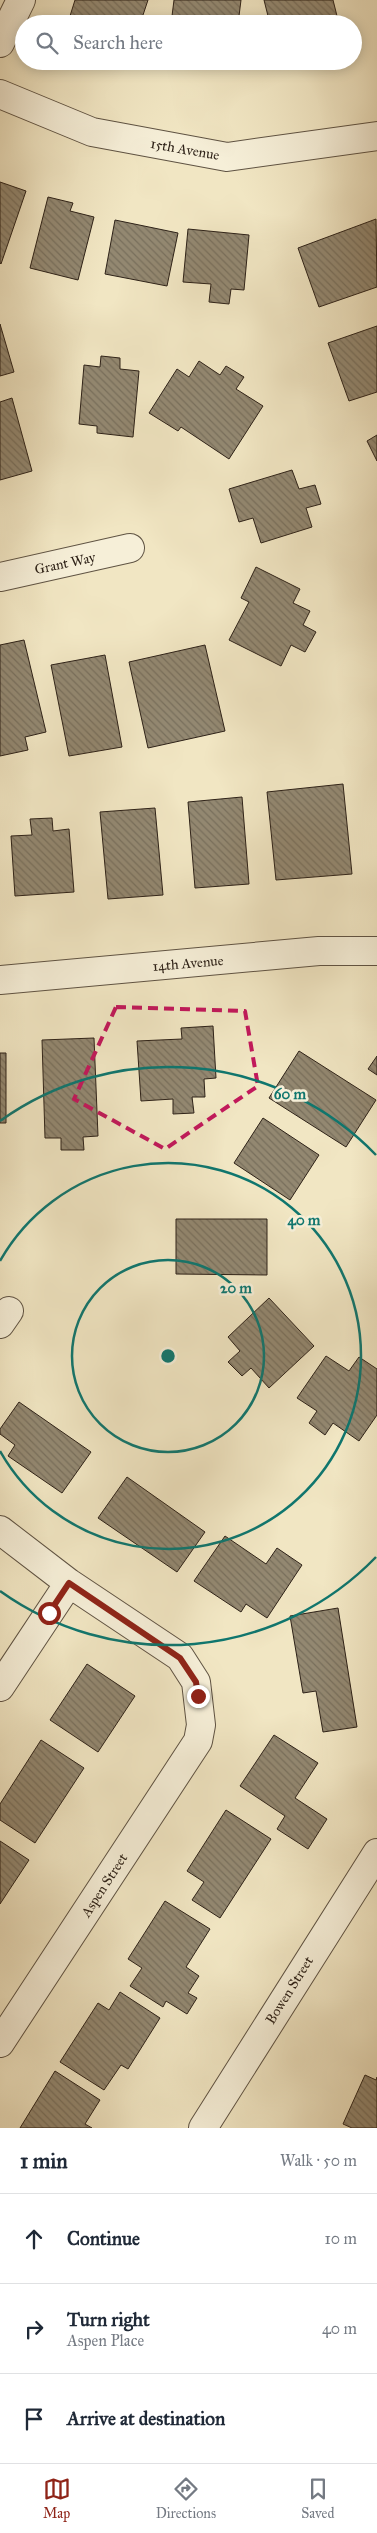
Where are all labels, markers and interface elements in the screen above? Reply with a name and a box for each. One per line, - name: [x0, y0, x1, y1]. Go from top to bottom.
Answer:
- search box: [15, 15, 362, 70]
- icon: search: [33, 29, 61, 57]
- text: Search here: [73, 31, 163, 54]
- street label: 15th Avenue: [149, 135, 221, 164]
- street label: Grant Way: [33, 549, 98, 578]
- street label: 14th Avenue: [152, 952, 224, 975]
- text: 60 m: [274, 1085, 307, 1103]
- text: 40 m: [288, 1211, 321, 1230]
- text: 20 m: [220, 1279, 252, 1297]
- centre of rings: [159, 1347, 177, 1365]
- route start: [38, 1602, 61, 1625]
- route end: [187, 1685, 210, 1708]
- street label: Aspen Street: [77, 1850, 131, 1921]
- street label: Bowen Street: [262, 1953, 317, 2027]
- text: 1 min: [20, 2148, 68, 2174]
- text: Walk · 50 m: [280, 2151, 357, 2170]
- icon: ahead: [20, 2225, 48, 2253]
- text: Continue: [67, 2227, 140, 2250]
- text: 10 m: [325, 2229, 357, 2248]
- text: Turn right: [67, 2308, 150, 2331]
- icon: right: [20, 2315, 48, 2343]
- text: 40 m: [322, 2319, 357, 2338]
- text: Aspen Place: [67, 2331, 144, 2350]
- icon: arrive: [20, 2405, 48, 2433]
- text: Arrive at destination: [67, 2407, 225, 2430]
- tab: Map: [43, 2475, 71, 2522]
- tab: Directions: [156, 2475, 216, 2522]
- tab: Saved: [301, 2475, 334, 2522]

